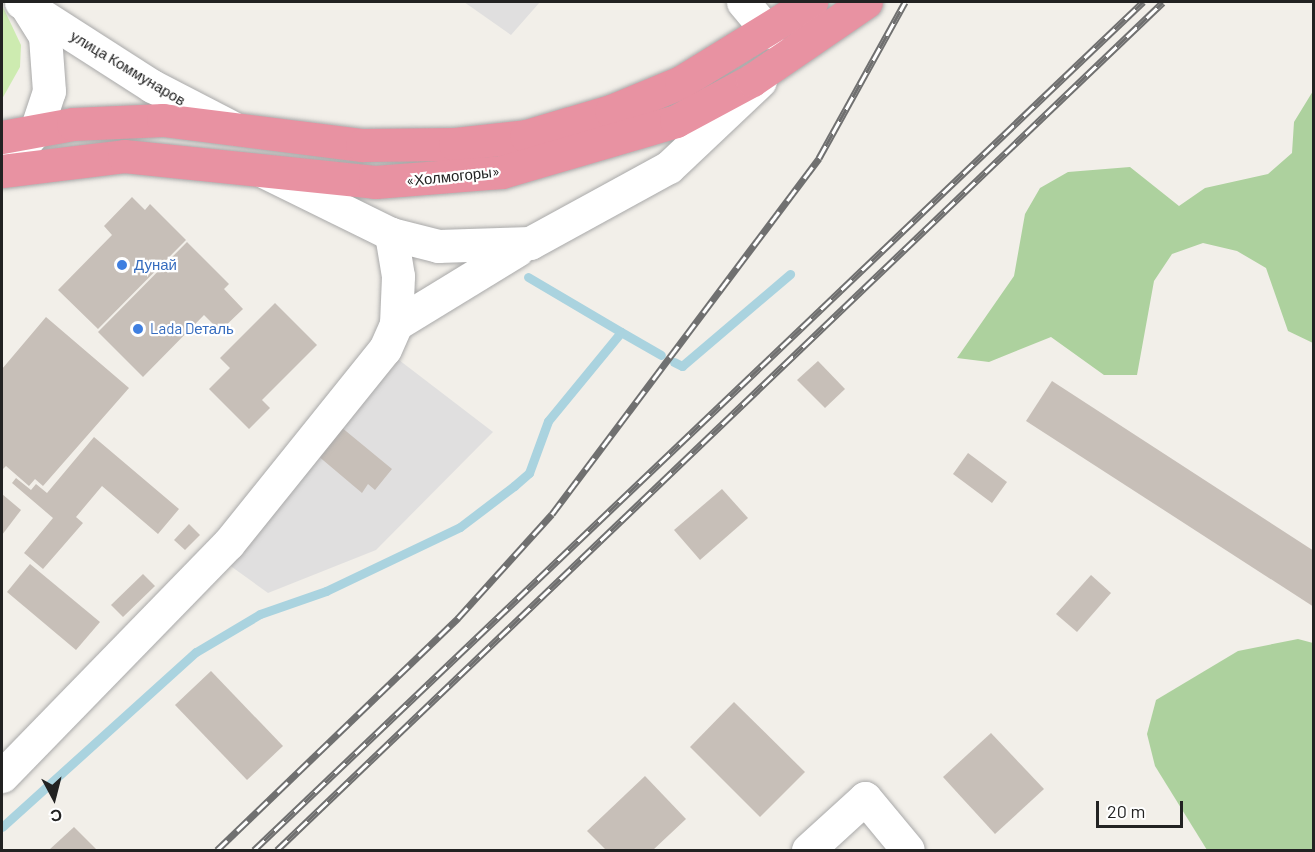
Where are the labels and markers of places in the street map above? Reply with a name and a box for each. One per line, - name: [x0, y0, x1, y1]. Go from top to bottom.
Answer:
- place label: Дунай: [134, 256, 177, 274]
- marker: Дунай: [115, 258, 129, 272]
- place label: Lada Dеталь: [150, 320, 234, 338]
- marker: Lada Dеталь: [131, 322, 145, 336]

